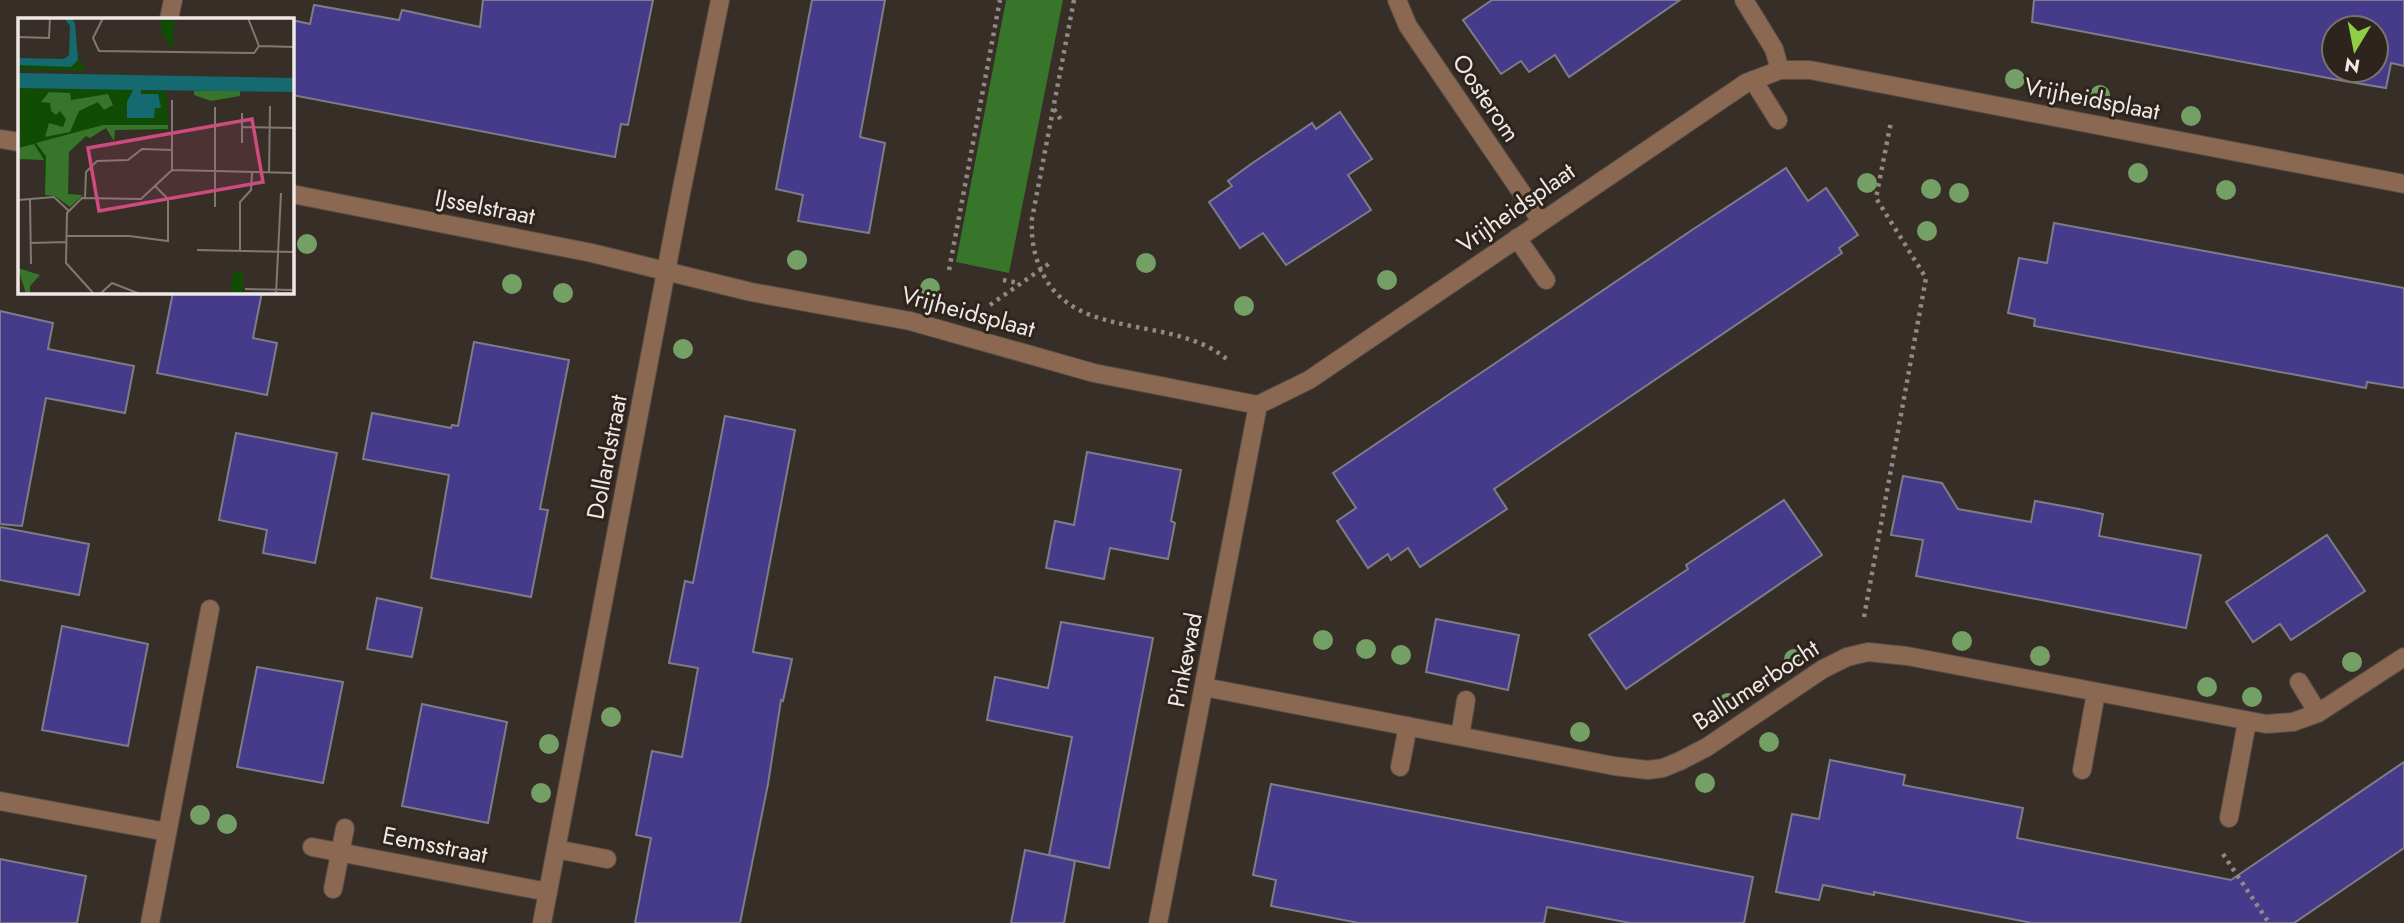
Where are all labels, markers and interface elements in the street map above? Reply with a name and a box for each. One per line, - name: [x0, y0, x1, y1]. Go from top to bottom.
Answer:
- north arrow: [2320, 14, 2390, 84]
- inset map: [18, 18, 294, 294]
- street label: Oosterom: [1444, 47, 1529, 149]
- text: N: [2342, 51, 2362, 80]
- street label: Vrijheidsplaat: [2021, 68, 2163, 129]
- street label: Vrijheidsplaat: [1449, 154, 1582, 261]
- street label: IJsselstraat: [432, 180, 538, 233]
- street label: Vrijheidsplaat: [897, 277, 1039, 346]
- street label: Dollardstraat: [577, 391, 636, 522]
- street label: Pinkewad: [1158, 610, 1211, 710]
- street label: Ballumerbocht: [1686, 630, 1826, 739]
- street label: Eemsstraat: [379, 817, 491, 872]

